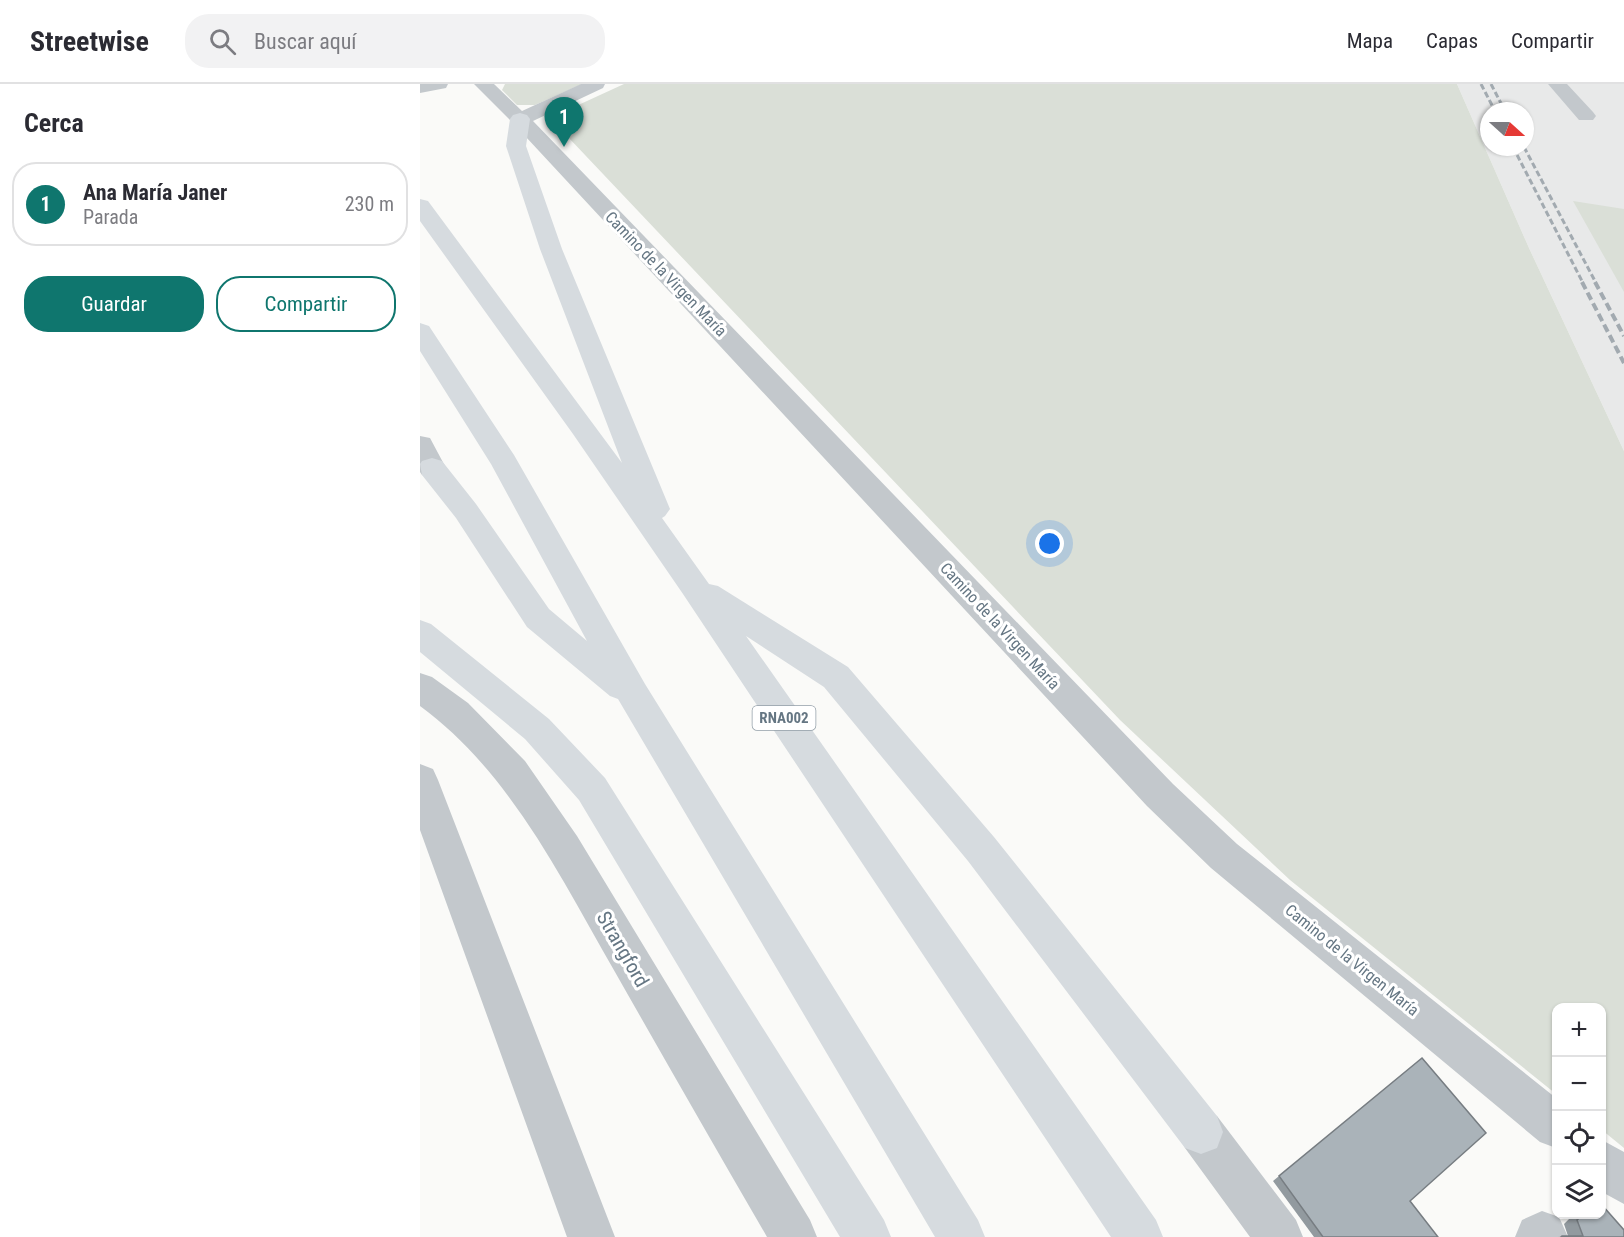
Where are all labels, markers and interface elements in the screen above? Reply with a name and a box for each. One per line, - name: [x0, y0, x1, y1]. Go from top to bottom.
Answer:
- search box: [185, 14, 605, 68]
- text: Streetwise: [30, 25, 149, 58]
- icon: search: [206, 25, 239, 58]
- text: Buscar aquí: [254, 29, 357, 54]
- text: Mapa: [1347, 29, 1393, 53]
- text: Capas: [1426, 29, 1478, 53]
- text: Compartir: [1511, 29, 1594, 53]
- pin: 1: [544, 98, 584, 147]
- north arrow: [1480, 102, 1534, 156]
- text: Cerca: [24, 108, 84, 138]
- text: Ana María Janer: [83, 180, 227, 205]
- text: 1: [40, 192, 51, 216]
- text: 230 m: [345, 192, 394, 216]
- text: Parada: [83, 205, 138, 229]
- street label: Camino de la Virgen María: [601, 208, 731, 340]
- button: Guardar: [24, 276, 204, 332]
- button: Compartir: [216, 276, 396, 332]
- your location: [1035, 529, 1064, 558]
- street label: Camino de la Virgen María: [936, 559, 1064, 693]
- road number: RNA002: [752, 706, 815, 730]
- street label: Camino de la Virgen María: [1281, 900, 1423, 1020]
- street label: Strangford: [592, 907, 654, 991]
- map controls: [1552, 1003, 1606, 1219]
- button: +: [1552, 1003, 1606, 1057]
- button: −: [1552, 1057, 1606, 1111]
- button: locate: [1552, 1111, 1606, 1165]
- button: layers: [1552, 1165, 1606, 1219]

